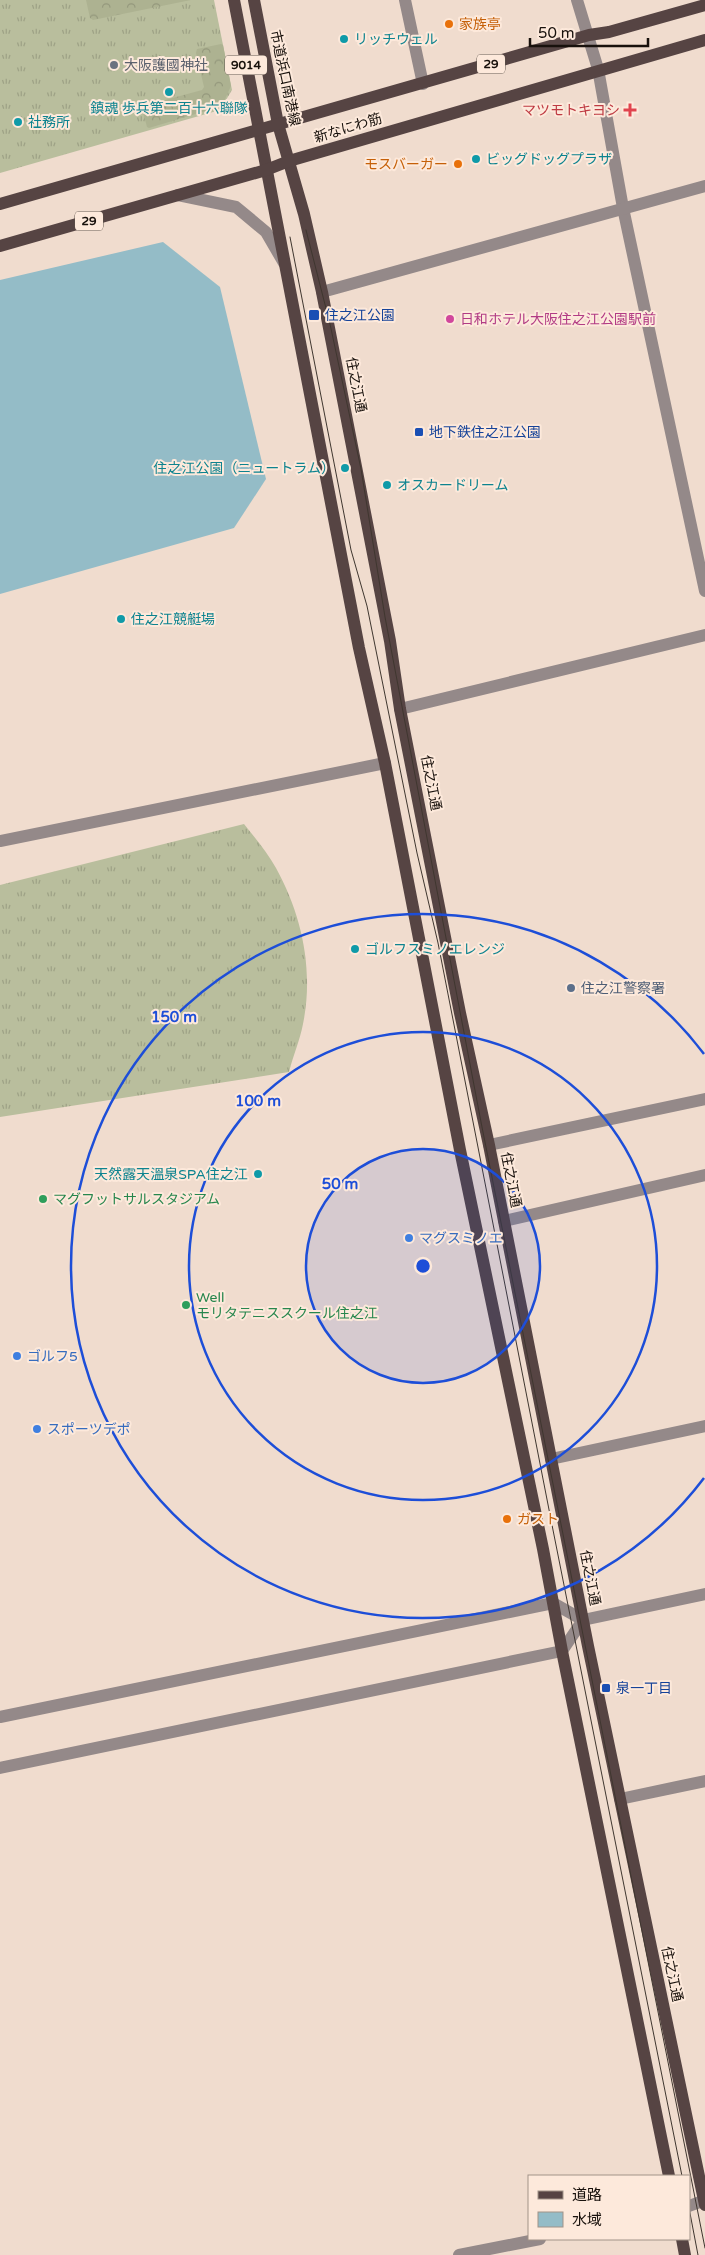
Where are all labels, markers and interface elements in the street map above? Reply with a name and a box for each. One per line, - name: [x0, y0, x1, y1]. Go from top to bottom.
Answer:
- scale bar: [530, 15, 648, 47]
- place label: 家族亭: [459, 16, 501, 33]
- marker: 家族亭: [443, 18, 455, 30]
- text: 50 m: [538, 24, 575, 42]
- street label: 市道浜口南港線: [266, 28, 304, 128]
- place label: リッチウェル: [354, 31, 438, 48]
- marker: リッチウェル: [338, 33, 350, 45]
- road number: 29: [477, 54, 505, 74]
- road number: 9014: [225, 56, 267, 74]
- place label: 大阪護國神社: [124, 57, 208, 74]
- marker: 大阪護國神社: [108, 59, 120, 71]
- marker: 鎮魂 歩兵第二百十六聯隊: [163, 86, 175, 98]
- place label: 鎮魂 歩兵第二百十六聯隊: [90, 100, 248, 117]
- place label: マツモトキヨシ: [522, 102, 620, 119]
- marker: マツモトキヨシ: [624, 104, 636, 116]
- street label: 新なにわ筋: [312, 110, 384, 146]
- place label: 社務所: [28, 114, 70, 131]
- marker: 社務所: [12, 116, 24, 128]
- place label: ビッグドッグプラザ: [486, 151, 612, 168]
- marker: ビッグドッグプラザ: [470, 153, 482, 165]
- place label: モスバーガー: [364, 156, 448, 173]
- marker: モスバーガー: [452, 158, 464, 170]
- road number: 29: [75, 212, 103, 230]
- place label: 住之江公園: [325, 307, 395, 324]
- marker: 住之江公園: [307, 308, 321, 322]
- place label: 日和ホテル大阪住之江公園駅前: [460, 311, 656, 328]
- marker: 日和ホテル大阪住之江公園駅前: [444, 313, 456, 325]
- street label: 住之江通: [342, 356, 370, 414]
- place label: 地下鉄住之江公園: [429, 424, 541, 441]
- marker: 地下鉄住之江公園: [413, 426, 425, 438]
- place label: 住之江公園（ニュートラム）: [153, 460, 335, 477]
- marker: 住之江公園（ニュートラム）: [339, 462, 351, 474]
- place label: オスカードリーム: [397, 477, 509, 494]
- marker: オスカードリーム: [381, 479, 393, 491]
- place label: 住之江競艇場: [131, 611, 215, 628]
- marker: 住之江競艇場: [115, 613, 127, 625]
- street label: 住之江通: [417, 754, 445, 812]
- place label: ゴルフスミノエレンジ: [365, 941, 505, 958]
- marker: ゴルフスミノエレンジ: [349, 943, 361, 955]
- place label: 住之江警察署: [581, 980, 665, 997]
- marker: 住之江警察署: [565, 982, 577, 994]
- text: 150 m: [151, 1008, 197, 1026]
- text: 100 m: [235, 1092, 281, 1110]
- street label: 住之江通: [497, 1151, 525, 1209]
- place label: 天然露天溫泉SPA住之江: [94, 1166, 248, 1183]
- marker: 天然露天溫泉SPA住之江: [252, 1168, 264, 1180]
- text: 50 m: [322, 1175, 358, 1193]
- place label: マグフットサルスタジアム: [53, 1191, 220, 1208]
- marker: マグフットサルスタジアム: [37, 1193, 49, 1205]
- place label: マグスミノエ: [419, 1230, 503, 1247]
- marker: マグスミノエ: [403, 1232, 415, 1244]
- centre of rings: [414, 1257, 432, 1275]
- place label: Well モリタテニススクール住之江: [196, 1289, 378, 1322]
- marker: Well モリタテニススクール住之江: [180, 1299, 192, 1311]
- place label: ゴルフ5: [27, 1348, 78, 1365]
- marker: ゴルフ5: [11, 1350, 23, 1362]
- place label: スポーツデポ: [47, 1421, 131, 1438]
- marker: スポーツデポ: [31, 1423, 43, 1435]
- place label: ガスト: [517, 1511, 559, 1528]
- marker: ガスト: [501, 1513, 513, 1525]
- street label: 住之江通: [576, 1549, 604, 1607]
- place label: 泉一丁目: [616, 1680, 672, 1697]
- marker: 泉一丁目: [600, 1682, 612, 1694]
- street label: 住之江通: [658, 1945, 686, 2003]
- legend: [528, 2175, 690, 2240]
- text: 道路: [572, 2186, 602, 2204]
- text: 水域: [572, 2211, 602, 2229]

